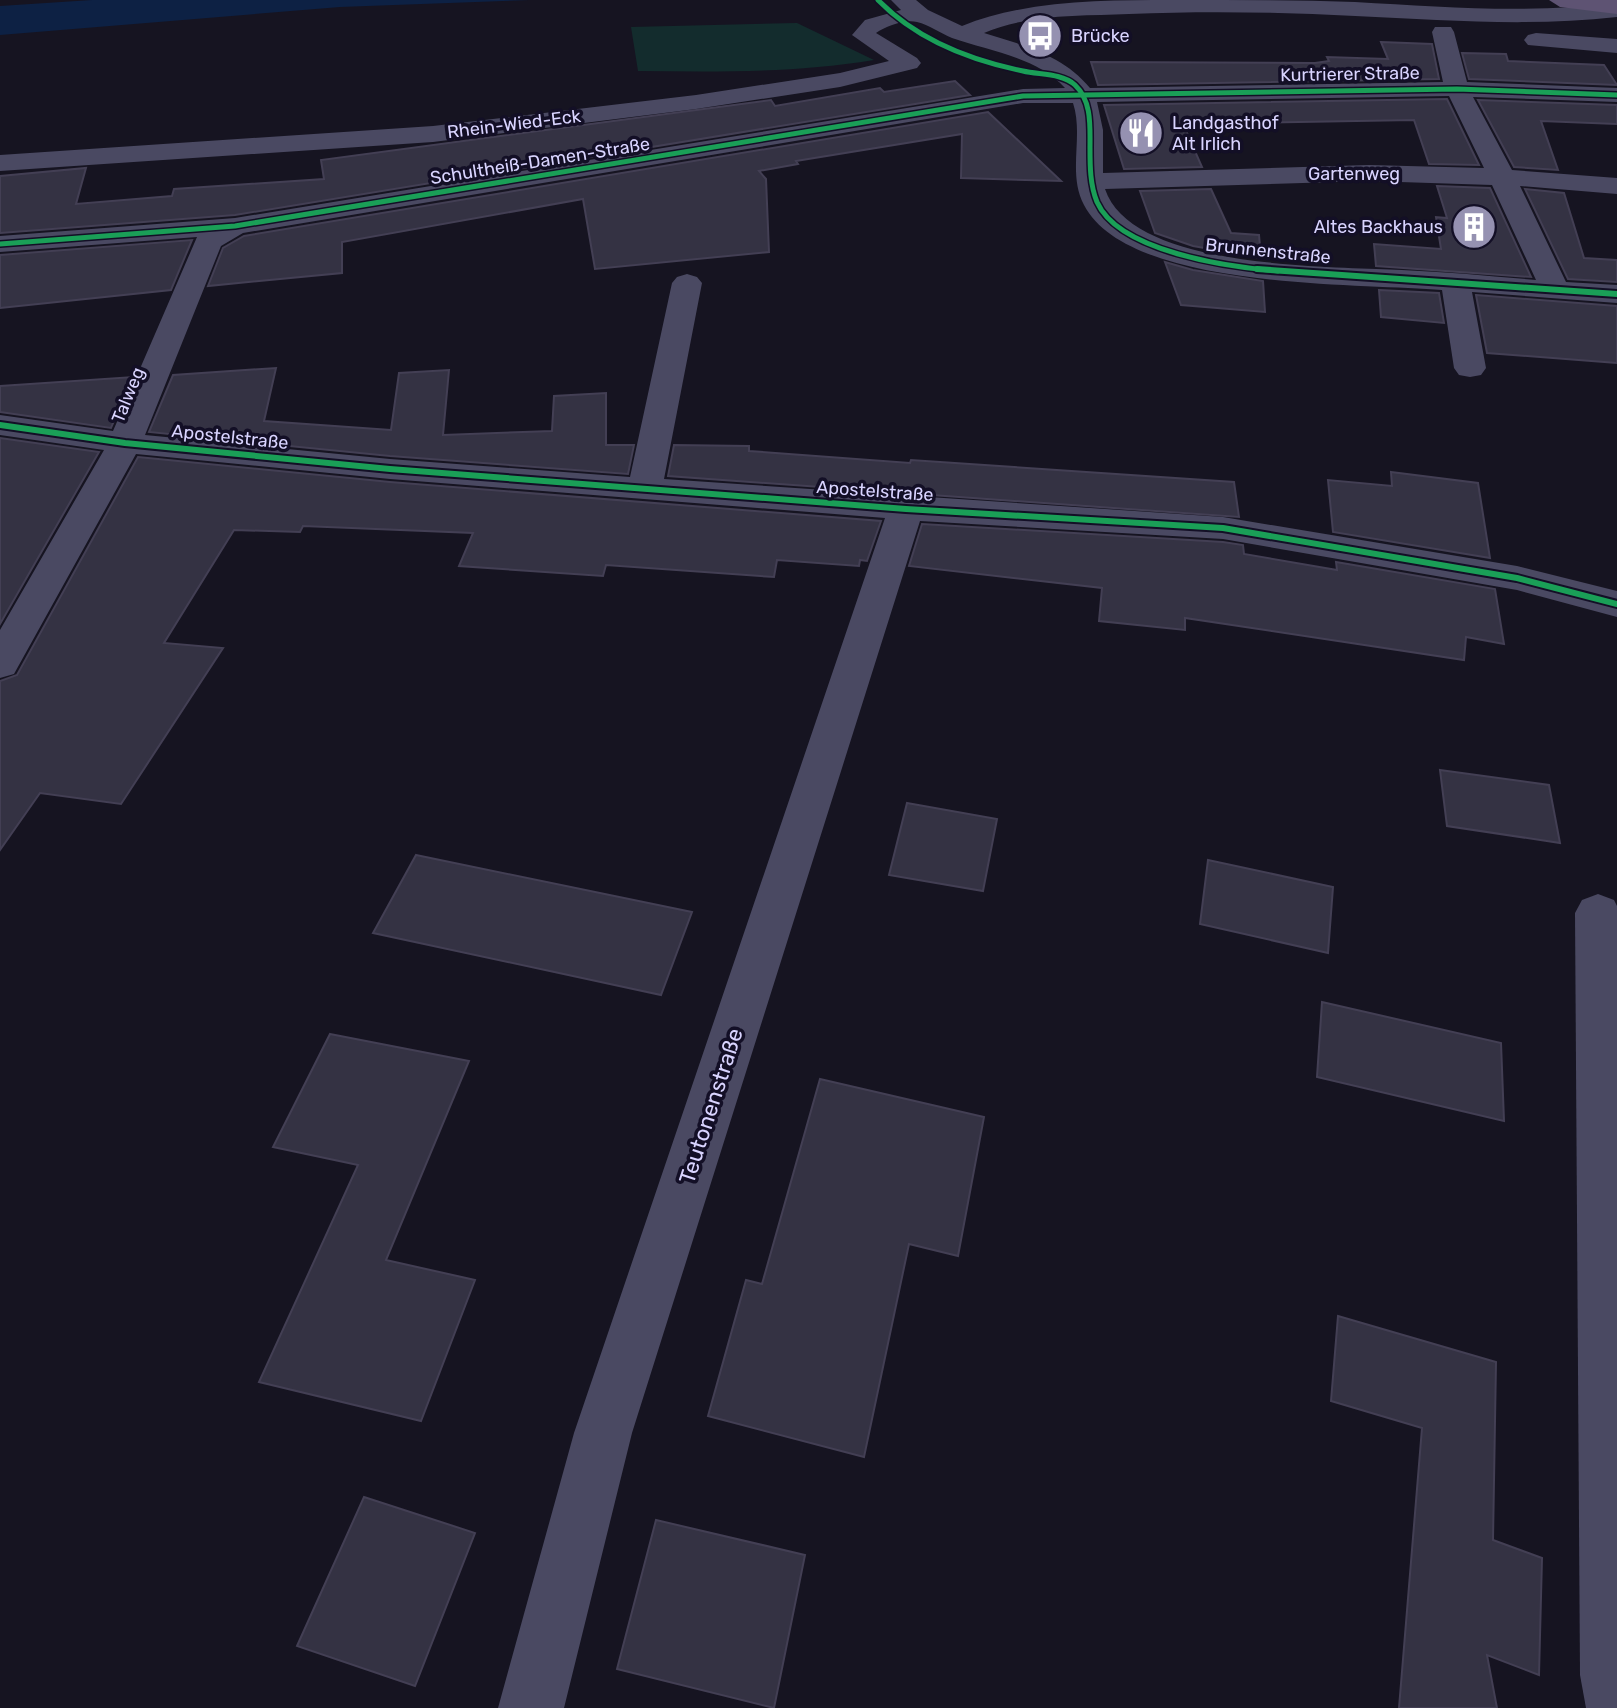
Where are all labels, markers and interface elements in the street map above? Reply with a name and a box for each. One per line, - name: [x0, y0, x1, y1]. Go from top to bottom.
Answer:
- bus stop icon: Brücke: [1016, 12, 1064, 60]
- place label: Brücke: [1071, 25, 1130, 47]
- street label: Kurtrierer Straße: [1280, 62, 1420, 86]
- street label: Rhein-Wied-Eck: [446, 105, 583, 143]
- restaurant icon: Landgasthof Alt Irlich: [1117, 109, 1165, 157]
- place label: Landgasthof Alt Irlich: [1172, 112, 1279, 155]
- street label: Schultheiß-Damen-Straße: [429, 133, 651, 189]
- street label: Gartenweg: [1308, 163, 1400, 185]
- building icon: Altes Backhaus: [1450, 203, 1498, 251]
- place label: Altes Backhaus: [1314, 216, 1443, 238]
- street label: Brunnenstraße: [1204, 233, 1332, 269]
- street label: Talweg: [107, 364, 149, 426]
- street label: Apostelstraße: [171, 420, 289, 454]
- street label: Apostelstraße: [816, 476, 934, 506]
- street label: Teutonenstraße: [673, 1025, 749, 1187]

